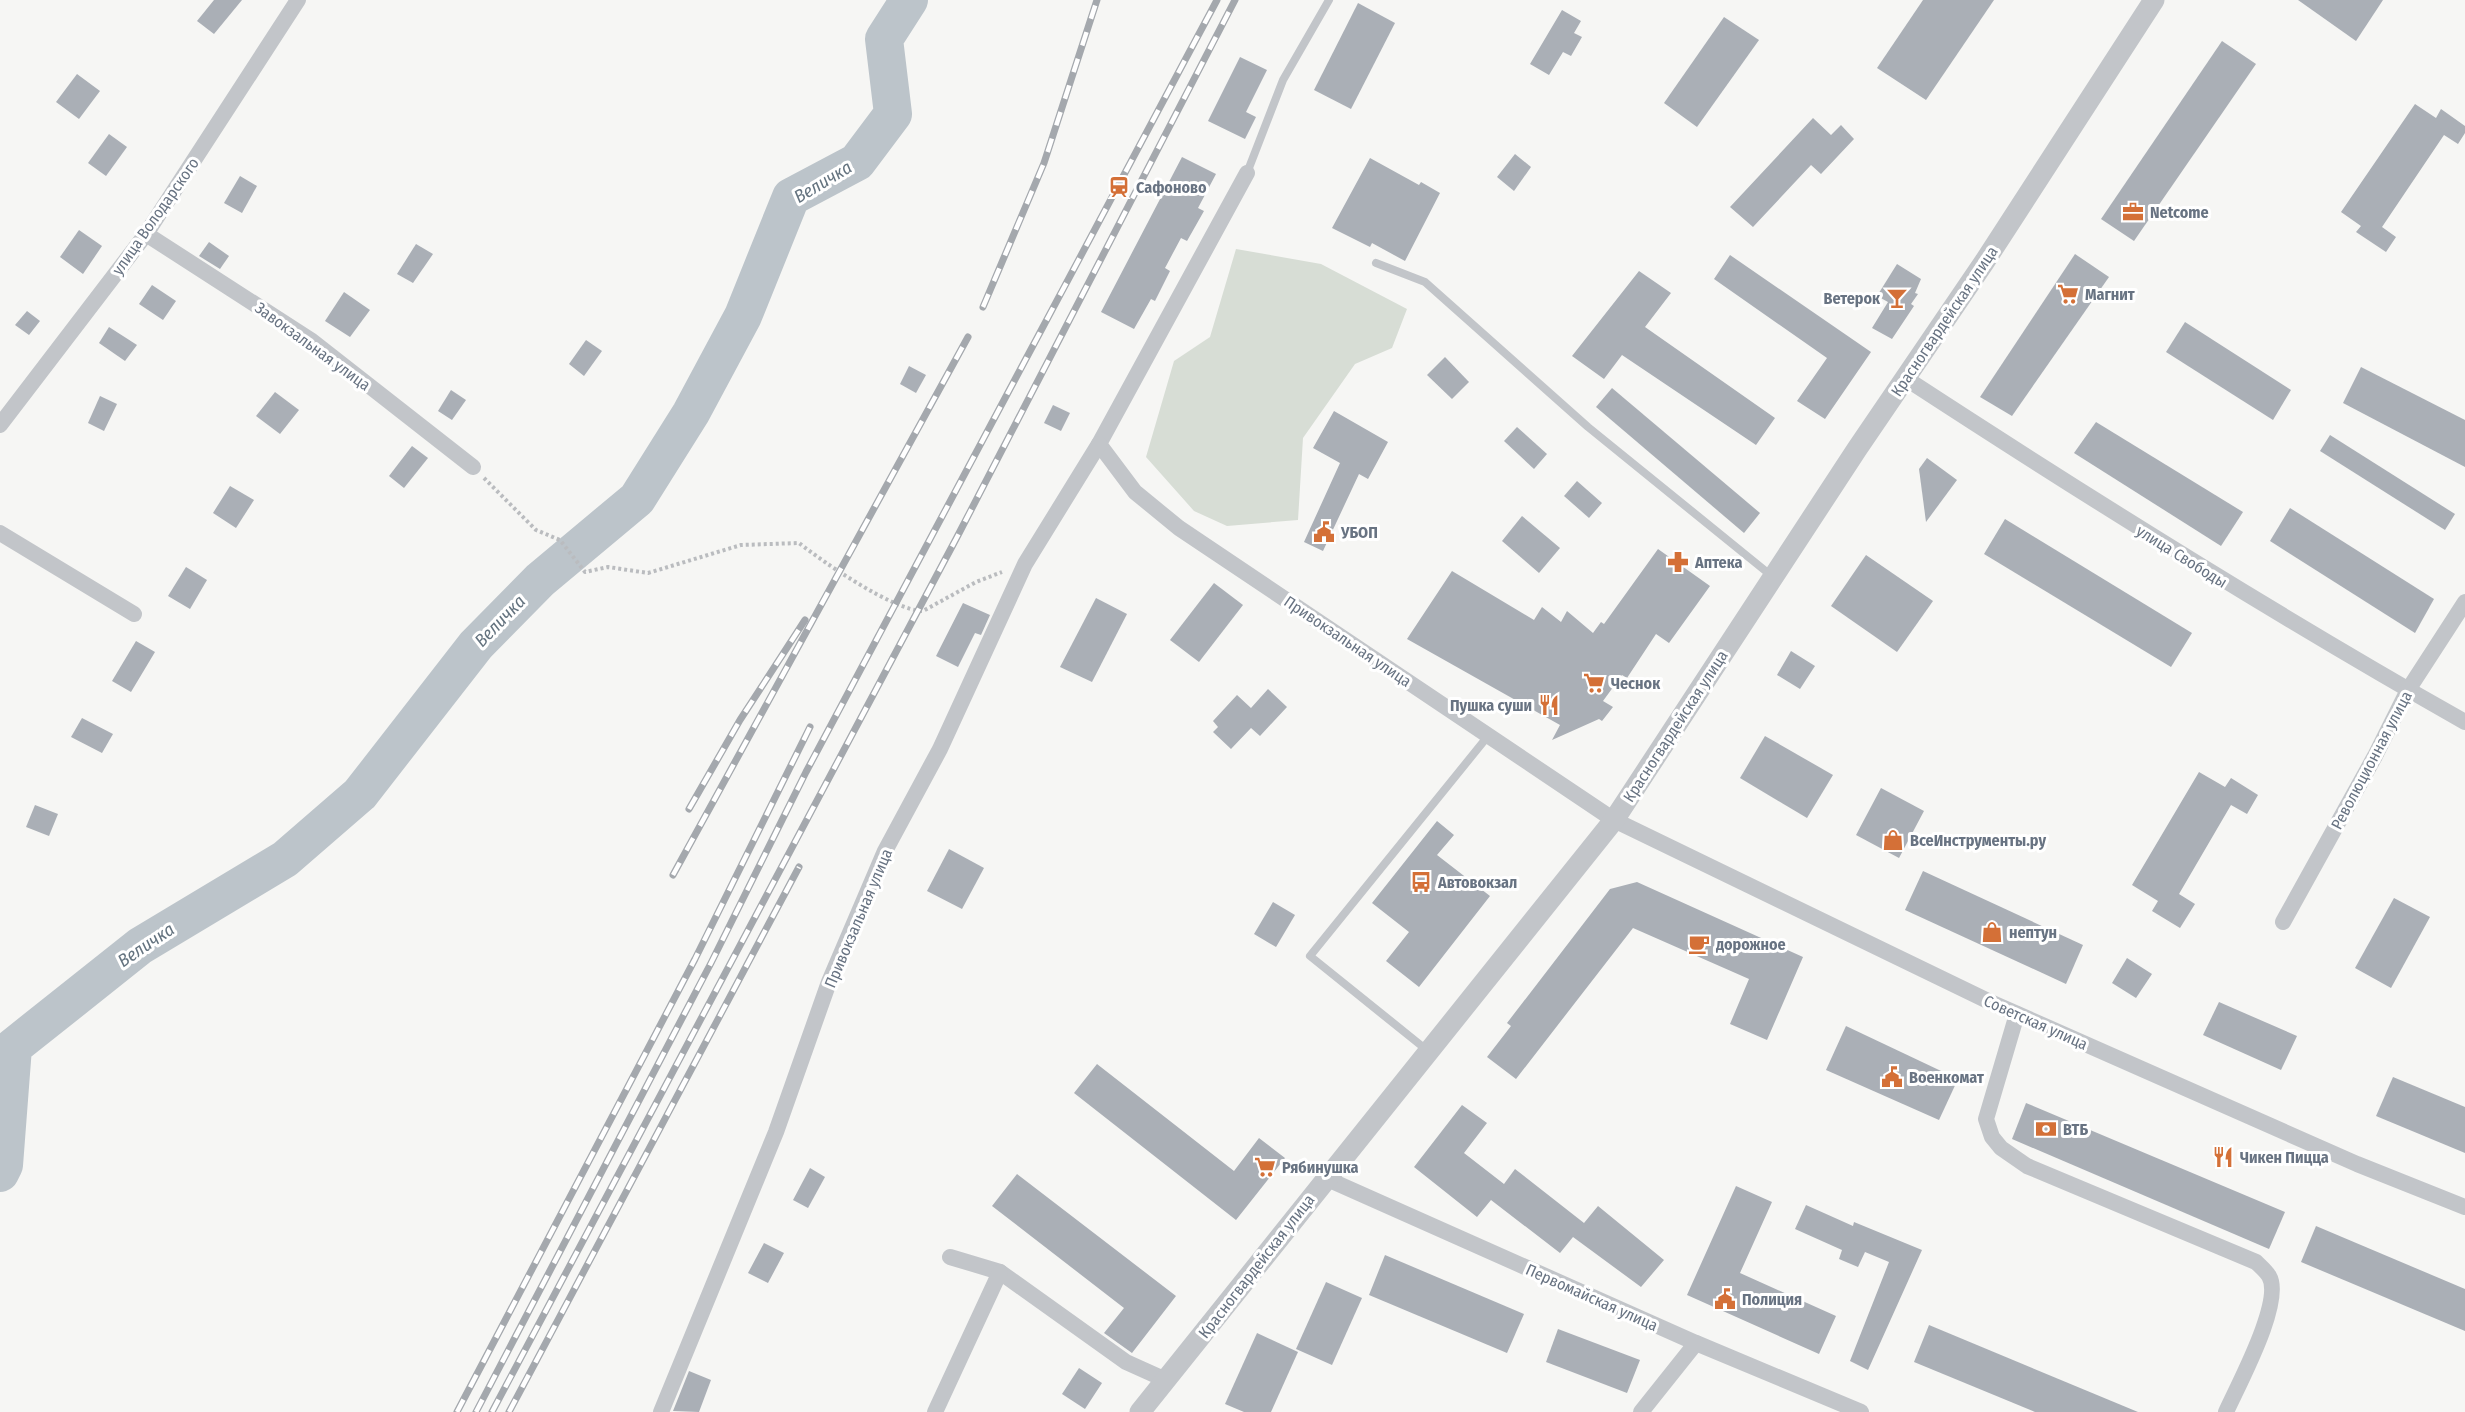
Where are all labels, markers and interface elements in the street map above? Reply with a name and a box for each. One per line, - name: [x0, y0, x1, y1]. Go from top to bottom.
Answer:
- street label: улица Володарского: [108, 154, 203, 278]
- water label: Величка: [790, 156, 856, 208]
- station icon: Сафоново: [1107, 175, 1131, 199]
- place label: Сафоново: [1136, 178, 1207, 197]
- office icon: Netcome: [2121, 200, 2145, 224]
- place label: Netcome: [2150, 203, 2209, 222]
- street label: Красногвардейская улица: [1887, 242, 2002, 400]
- supermarket icon: Магнит: [2056, 282, 2080, 306]
- place label: Магнит: [2085, 285, 2135, 304]
- bar icon: Ветерок: [1885, 286, 1909, 310]
- place label: Ветерок: [1823, 289, 1881, 308]
- street label: Завокзальная улица: [251, 298, 374, 395]
- public building icon: УБОП: [1312, 520, 1336, 544]
- street label: улица Свободы: [2133, 521, 2231, 592]
- place label: УБОП: [1340, 523, 1378, 542]
- pharmacy icon: Аптека: [1666, 550, 1690, 574]
- place label: Аптека: [1694, 553, 1743, 572]
- water label: Величка: [470, 590, 530, 652]
- street label: Привокзальная улица: [1281, 592, 1415, 691]
- street label: Красногвардейская улица: [1619, 647, 1732, 806]
- supermarket icon: Чеснок: [1582, 671, 1606, 695]
- place label: Чеснок: [1611, 674, 1661, 693]
- street label: Революционная улица: [2327, 688, 2416, 833]
- restaurant icon: Пушка суши: [1537, 693, 1561, 717]
- place label: Пушка суши: [1450, 696, 1532, 715]
- shop icon: ВсеИнструменты.ру: [1881, 828, 1905, 852]
- place label: ВсеИнструменты.ру: [1910, 831, 2046, 850]
- street label: Привокзальная улица: [821, 846, 896, 991]
- bus stop icon: Автовокзал: [1409, 870, 1433, 894]
- place label: Автовокзал: [1437, 873, 1517, 892]
- water label: Величка: [113, 918, 179, 972]
- shop icon: нептун: [1980, 920, 2004, 944]
- place label: нептун: [2009, 923, 2057, 942]
- cafe icon: дорожное: [1687, 932, 1711, 956]
- place label: дорожное: [1715, 935, 1786, 954]
- street label: Советская улица: [1981, 991, 2091, 1054]
- public building icon: Военкомат: [1880, 1065, 1904, 1089]
- place label: Военкомат: [1909, 1068, 1984, 1087]
- bank icon: ВТБ: [2034, 1117, 2058, 1141]
- place label: ВТБ: [2063, 1120, 2088, 1139]
- restaurant icon: Чикен Пицца: [2211, 1145, 2235, 1169]
- place label: Чикен Пицца: [2240, 1148, 2329, 1167]
- supermarket icon: Рябинушка: [1253, 1155, 1277, 1179]
- place label: Рябинушка: [1282, 1158, 1358, 1177]
- street label: Красногвардейская улица: [1194, 1191, 1318, 1342]
- street label: Первомайская улица: [1523, 1260, 1661, 1335]
- public building icon: Полиция: [1713, 1287, 1737, 1311]
- place label: Полиция: [1742, 1290, 1802, 1309]

